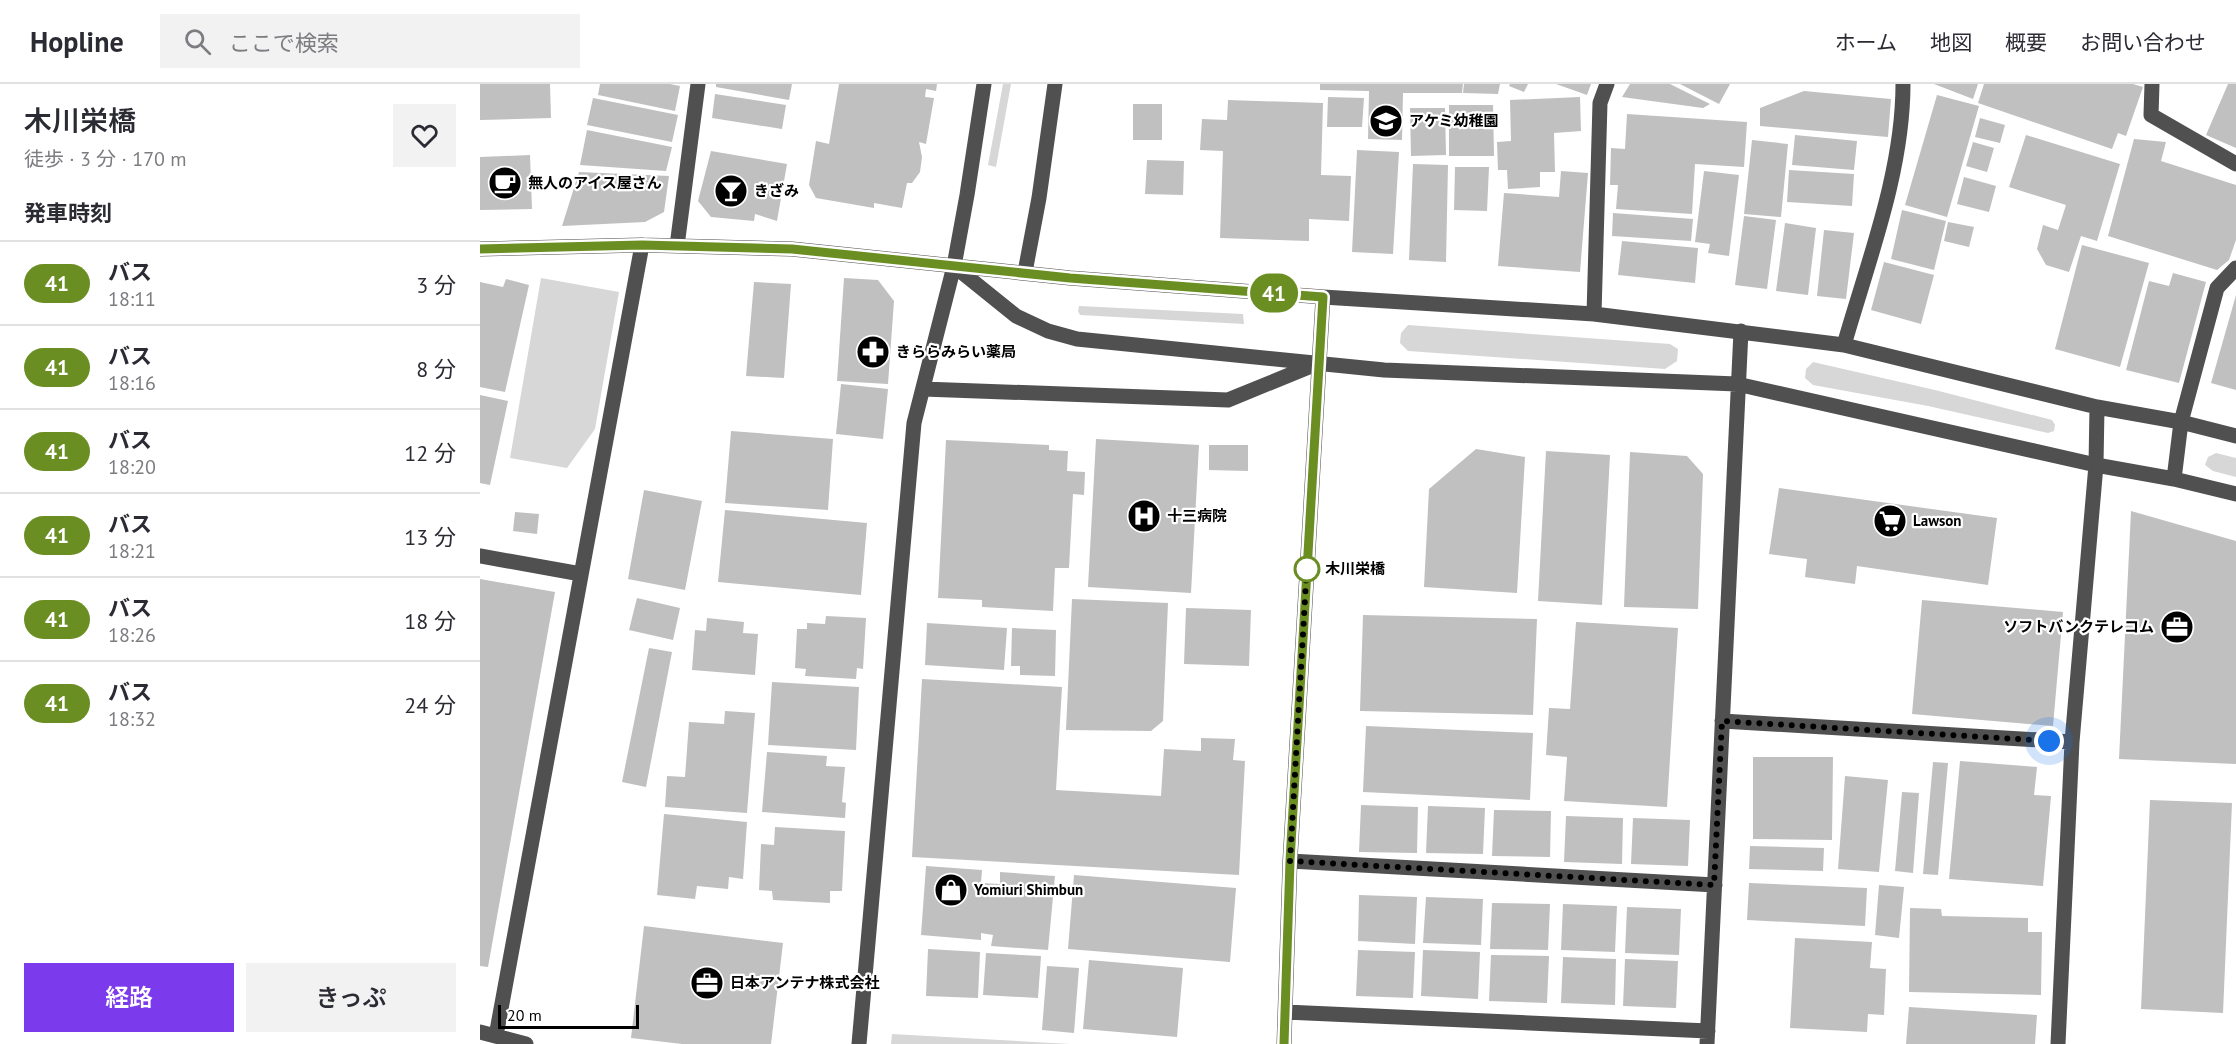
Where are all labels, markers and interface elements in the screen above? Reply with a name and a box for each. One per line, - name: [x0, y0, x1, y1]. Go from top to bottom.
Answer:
- search box: [160, 14, 580, 68]
- text: Hopline: [30, 23, 124, 60]
- icon: search: [181, 25, 214, 58]
- text: ここで検索: [229, 29, 339, 57]
- text: ホーム: [1835, 29, 1897, 56]
- text: 地図: [1930, 29, 1972, 56]
- text: 概要: [2005, 29, 2047, 56]
- text: お問い合わせ: [2080, 29, 2206, 56]
- text: 木川栄橋: [24, 102, 136, 139]
- school or university icon: アケミ幼稚園: [1368, 103, 1404, 139]
- button: heart: [393, 104, 456, 167]
- place label: アケミ幼稚園: [1409, 111, 1499, 130]
- text: 徒歩 · 3 分 · 170 m: [24, 146, 187, 172]
- cafe icon: 無人のアイス屋さん: [487, 165, 523, 201]
- place label: 無人のアイス屋さん: [528, 173, 662, 192]
- bar icon: きざみ: [713, 173, 749, 209]
- place label: きざみ: [754, 181, 799, 200]
- text: 発車時刻: [24, 199, 112, 227]
- text: バス: [108, 258, 152, 286]
- text: 41: [45, 270, 69, 297]
- text: 3 分: [416, 271, 456, 299]
- line badge: 41: [1247, 274, 1301, 312]
- text: 41: [1262, 280, 1286, 307]
- text: 18:11: [108, 286, 156, 312]
- pharmacy icon: きららみらい薬局: [855, 334, 891, 370]
- text: バス: [108, 342, 152, 370]
- place label: きららみらい薬局: [896, 342, 1016, 361]
- text: 41: [45, 354, 69, 381]
- text: 8 分: [416, 355, 456, 383]
- text: 18:16: [108, 370, 156, 396]
- text: バス: [108, 426, 152, 454]
- text: 41: [45, 438, 69, 465]
- text: 12 分: [404, 439, 456, 467]
- text: 18:20: [108, 454, 156, 480]
- hospital icon: 十三病院: [1126, 498, 1162, 534]
- supermarket icon: Lawson: [1872, 503, 1908, 539]
- place label: 十三病院: [1167, 506, 1227, 525]
- text: バス: [108, 510, 152, 538]
- place label: Lawson: [1913, 511, 1962, 530]
- text: 41: [45, 522, 69, 549]
- text: 13 分: [404, 523, 456, 551]
- text: 18:21: [108, 538, 156, 564]
- marker: 木川栄橋: [1294, 556, 1320, 582]
- place label: 木川栄橋: [1325, 559, 1386, 578]
- text: バス: [108, 594, 152, 622]
- text: 41: [45, 606, 69, 633]
- text: 18 分: [404, 607, 456, 635]
- office icon: ソフトバンクテレコム: [2159, 609, 2195, 645]
- place label: ソフトバンクテレコム: [2003, 617, 2154, 636]
- text: 18:26: [108, 622, 156, 648]
- text: バス: [108, 678, 152, 706]
- text: 41: [45, 690, 69, 717]
- text: 24 分: [404, 691, 456, 719]
- text: 18:32: [108, 706, 156, 732]
- your location: [2034, 726, 2064, 756]
- shop icon: Yomiuri Shimbun: [933, 872, 969, 908]
- place label: Yomiuri Shimbun: [973, 880, 1083, 899]
- button: 経路: [24, 963, 234, 1032]
- button: きっぷ: [246, 963, 456, 1032]
- office icon: 日本アンテナ株式会社: [689, 965, 725, 1001]
- place label: 日本アンテナ株式会社: [730, 973, 879, 992]
- scale bar: [498, 1002, 639, 1030]
- text: 20 m: [507, 1005, 542, 1025]

